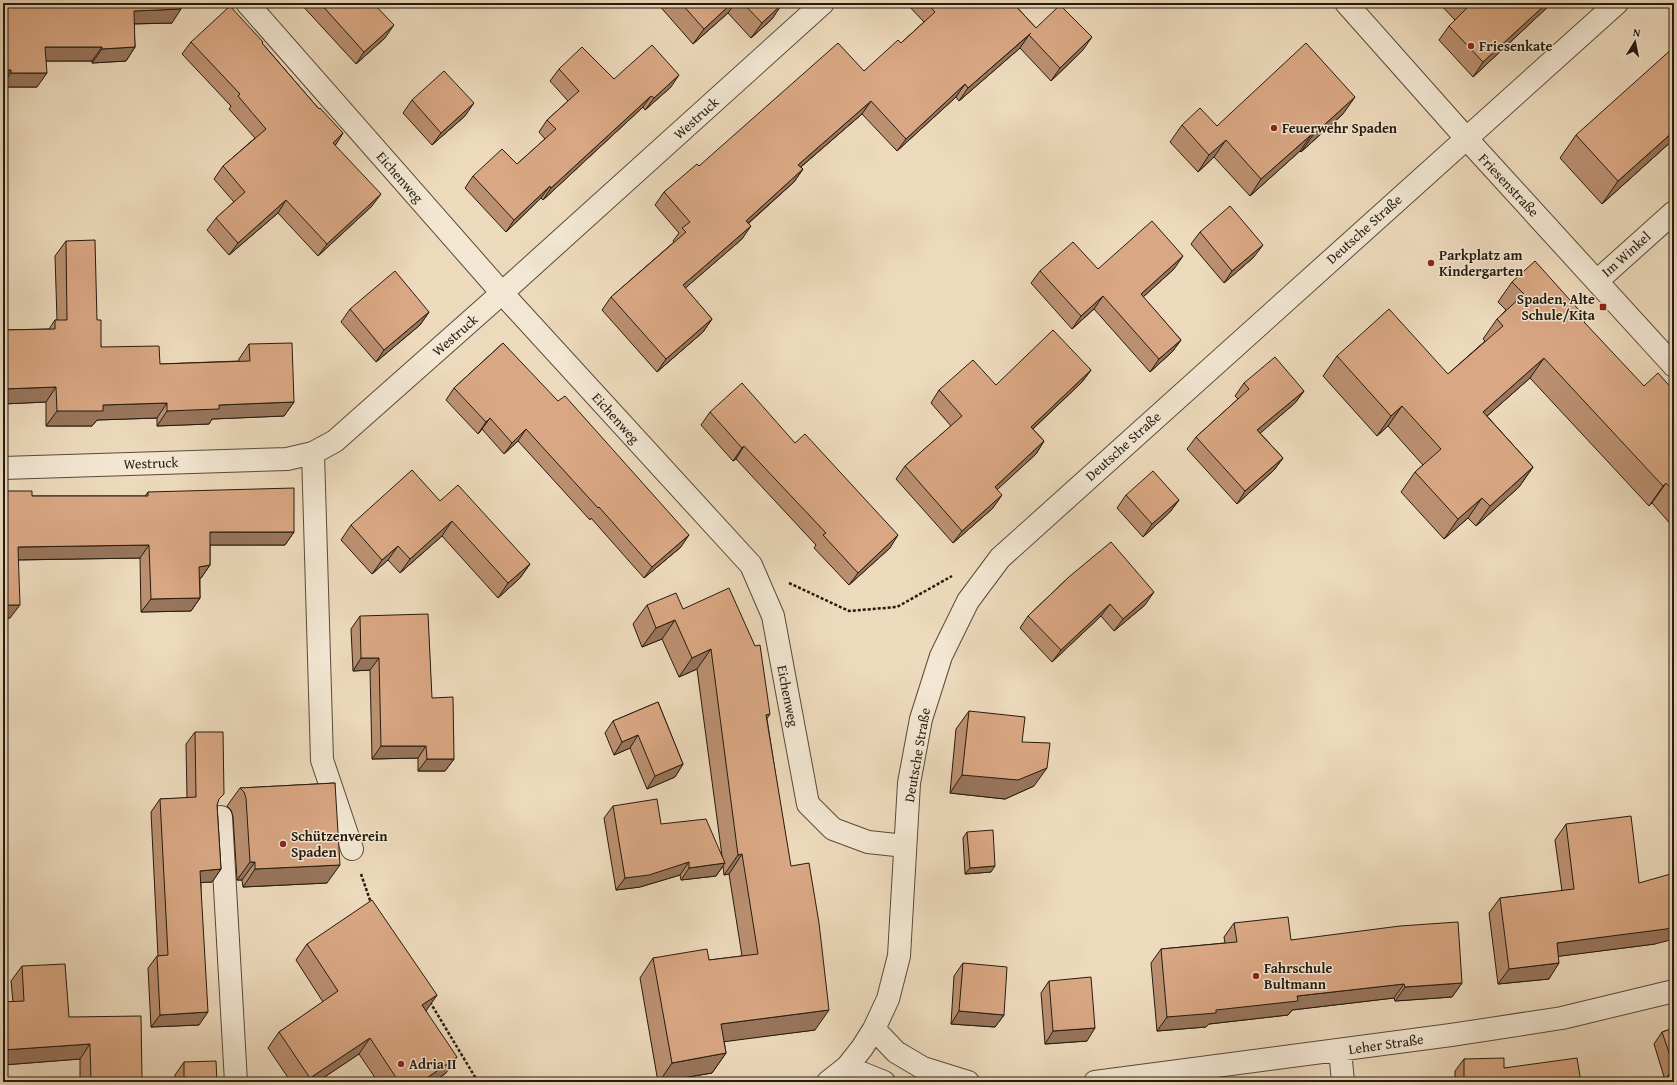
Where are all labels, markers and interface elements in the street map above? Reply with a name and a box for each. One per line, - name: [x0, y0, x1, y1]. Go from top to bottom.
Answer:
- north arrow: [1615, 22, 1655, 62]
- text: N: [1632, 24, 1642, 41]
- place label: Friesenkate: [1479, 36, 1552, 56]
- marker: Friesenkate: [1466, 41, 1476, 51]
- street label: Westruck: [669, 92, 724, 144]
- place label: Feuerwehr Spaden: [1282, 118, 1398, 138]
- marker: Feuerwehr Spaden: [1269, 123, 1279, 133]
- street label: Eichenweg: [372, 147, 428, 207]
- street label: Friesenstraße: [1474, 149, 1544, 222]
- street label: Deutsche Straße: [1322, 189, 1406, 268]
- street label: Im Winkel: [1597, 227, 1655, 281]
- place label: Parkplatz am Kindergarten: [1439, 245, 1524, 281]
- marker: Parkplatz am Kindergarten: [1426, 258, 1436, 268]
- place label: Spaden, Alte Schule/Kita: [1517, 289, 1596, 325]
- marker: Spaden, Alte Schule/Kita: [1598, 302, 1608, 312]
- street label: Westruck: [428, 309, 483, 361]
- street label: Eichenweg: [588, 388, 644, 448]
- street label: Deutsche Straße: [1081, 406, 1165, 485]
- street label: Westruck: [123, 452, 180, 474]
- street label: Eichenweg: [772, 663, 804, 729]
- street label: Deutsche Straße: [899, 706, 935, 804]
- place label: Schützenverein Spaden: [291, 826, 388, 862]
- marker: Schützenverein Spaden: [278, 839, 288, 849]
- place label: Fahrschule Bultmann: [1264, 958, 1332, 994]
- marker: Fahrschule Bultmann: [1251, 971, 1261, 981]
- street label: Leher Straße: [1347, 1029, 1425, 1059]
- place label: Adria II: [409, 1054, 457, 1074]
- marker: Adria II: [396, 1059, 406, 1069]

